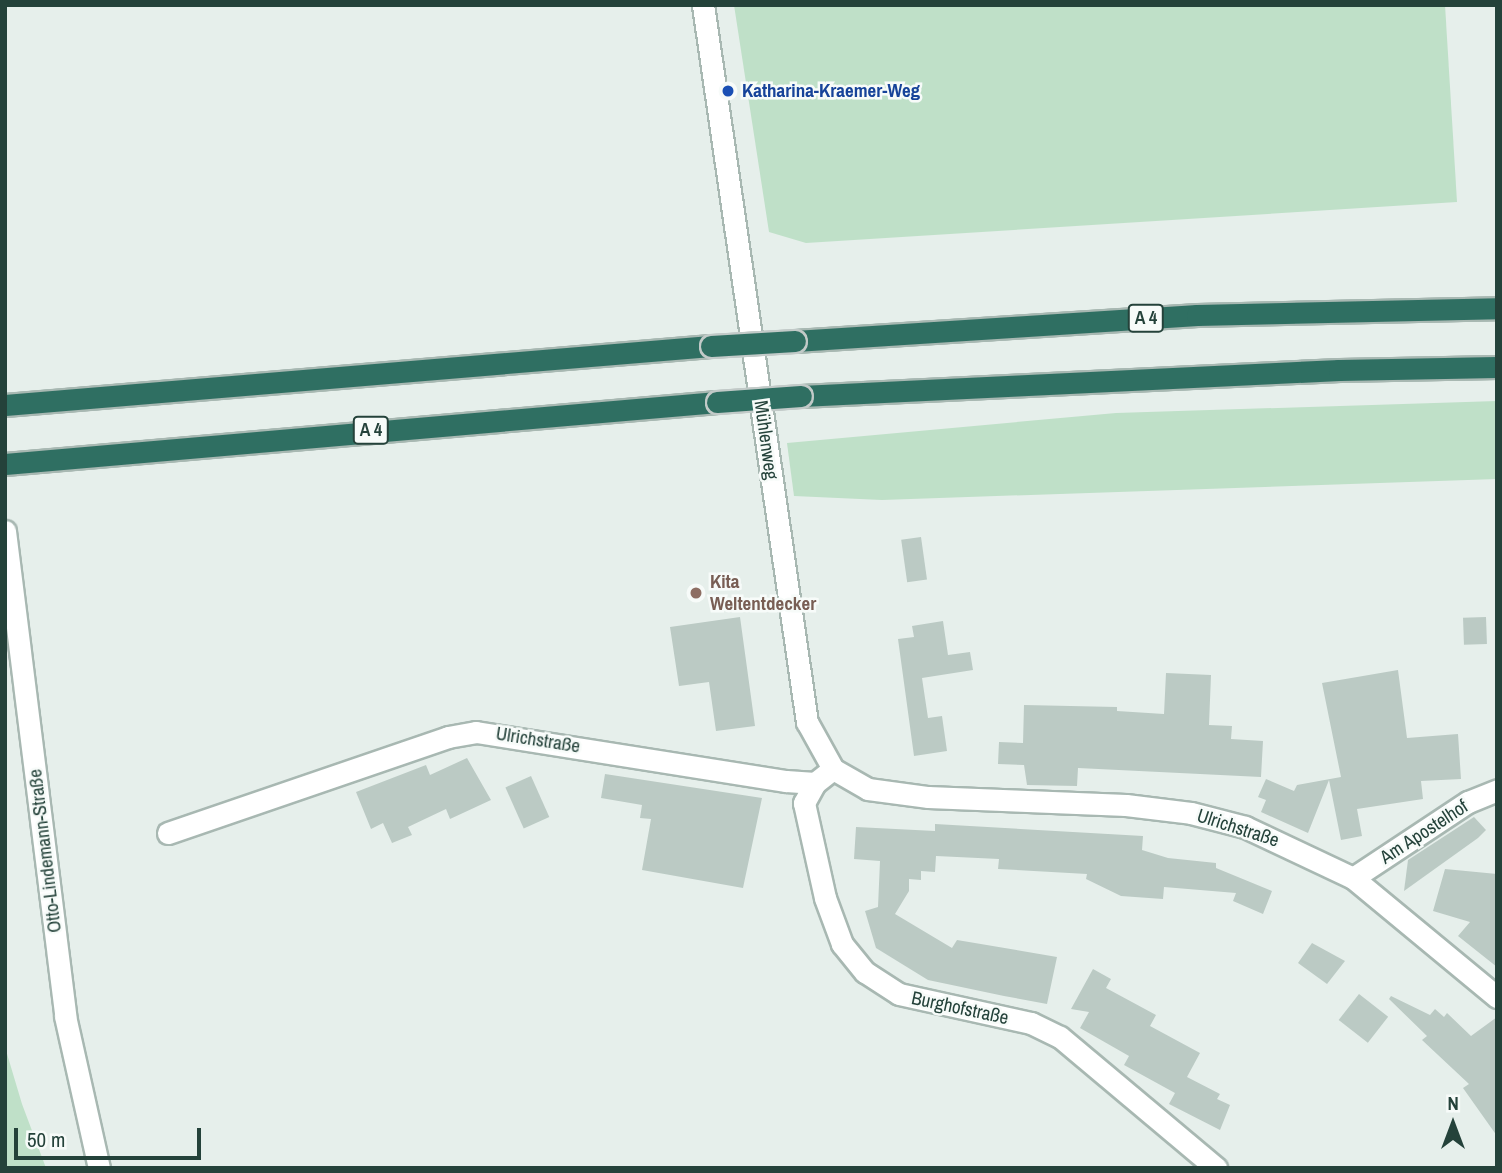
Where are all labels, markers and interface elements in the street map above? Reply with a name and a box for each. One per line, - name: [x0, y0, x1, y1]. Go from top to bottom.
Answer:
- place label: Katharina-Kraemer-Weg: [742, 80, 920, 102]
- marker: Katharina-Kraemer-Weg: [720, 83, 736, 99]
- road number: A 4: [1127, 304, 1165, 332]
- street label: Mühlenweg: [749, 399, 783, 481]
- road number: A 4: [352, 416, 390, 444]
- place label: Kita Weltentdecker: [710, 571, 816, 615]
- marker: Kita Weltentdecker: [688, 585, 704, 601]
- street label: Ulrichstraße: [494, 722, 582, 758]
- street label: Otto-Lindemann-Straße: [24, 768, 66, 934]
- street label: Am Apostelhof: [1375, 795, 1473, 869]
- street label: Ulrichstraße: [1194, 804, 1282, 852]
- street label: Burghofstraße: [909, 987, 1011, 1029]
- north arrow: [1418, 1089, 1488, 1159]
- text: N: [1447, 1090, 1459, 1116]
- scale bar: [18, 1114, 205, 1158]
- text: 50 m: [27, 1125, 65, 1154]

